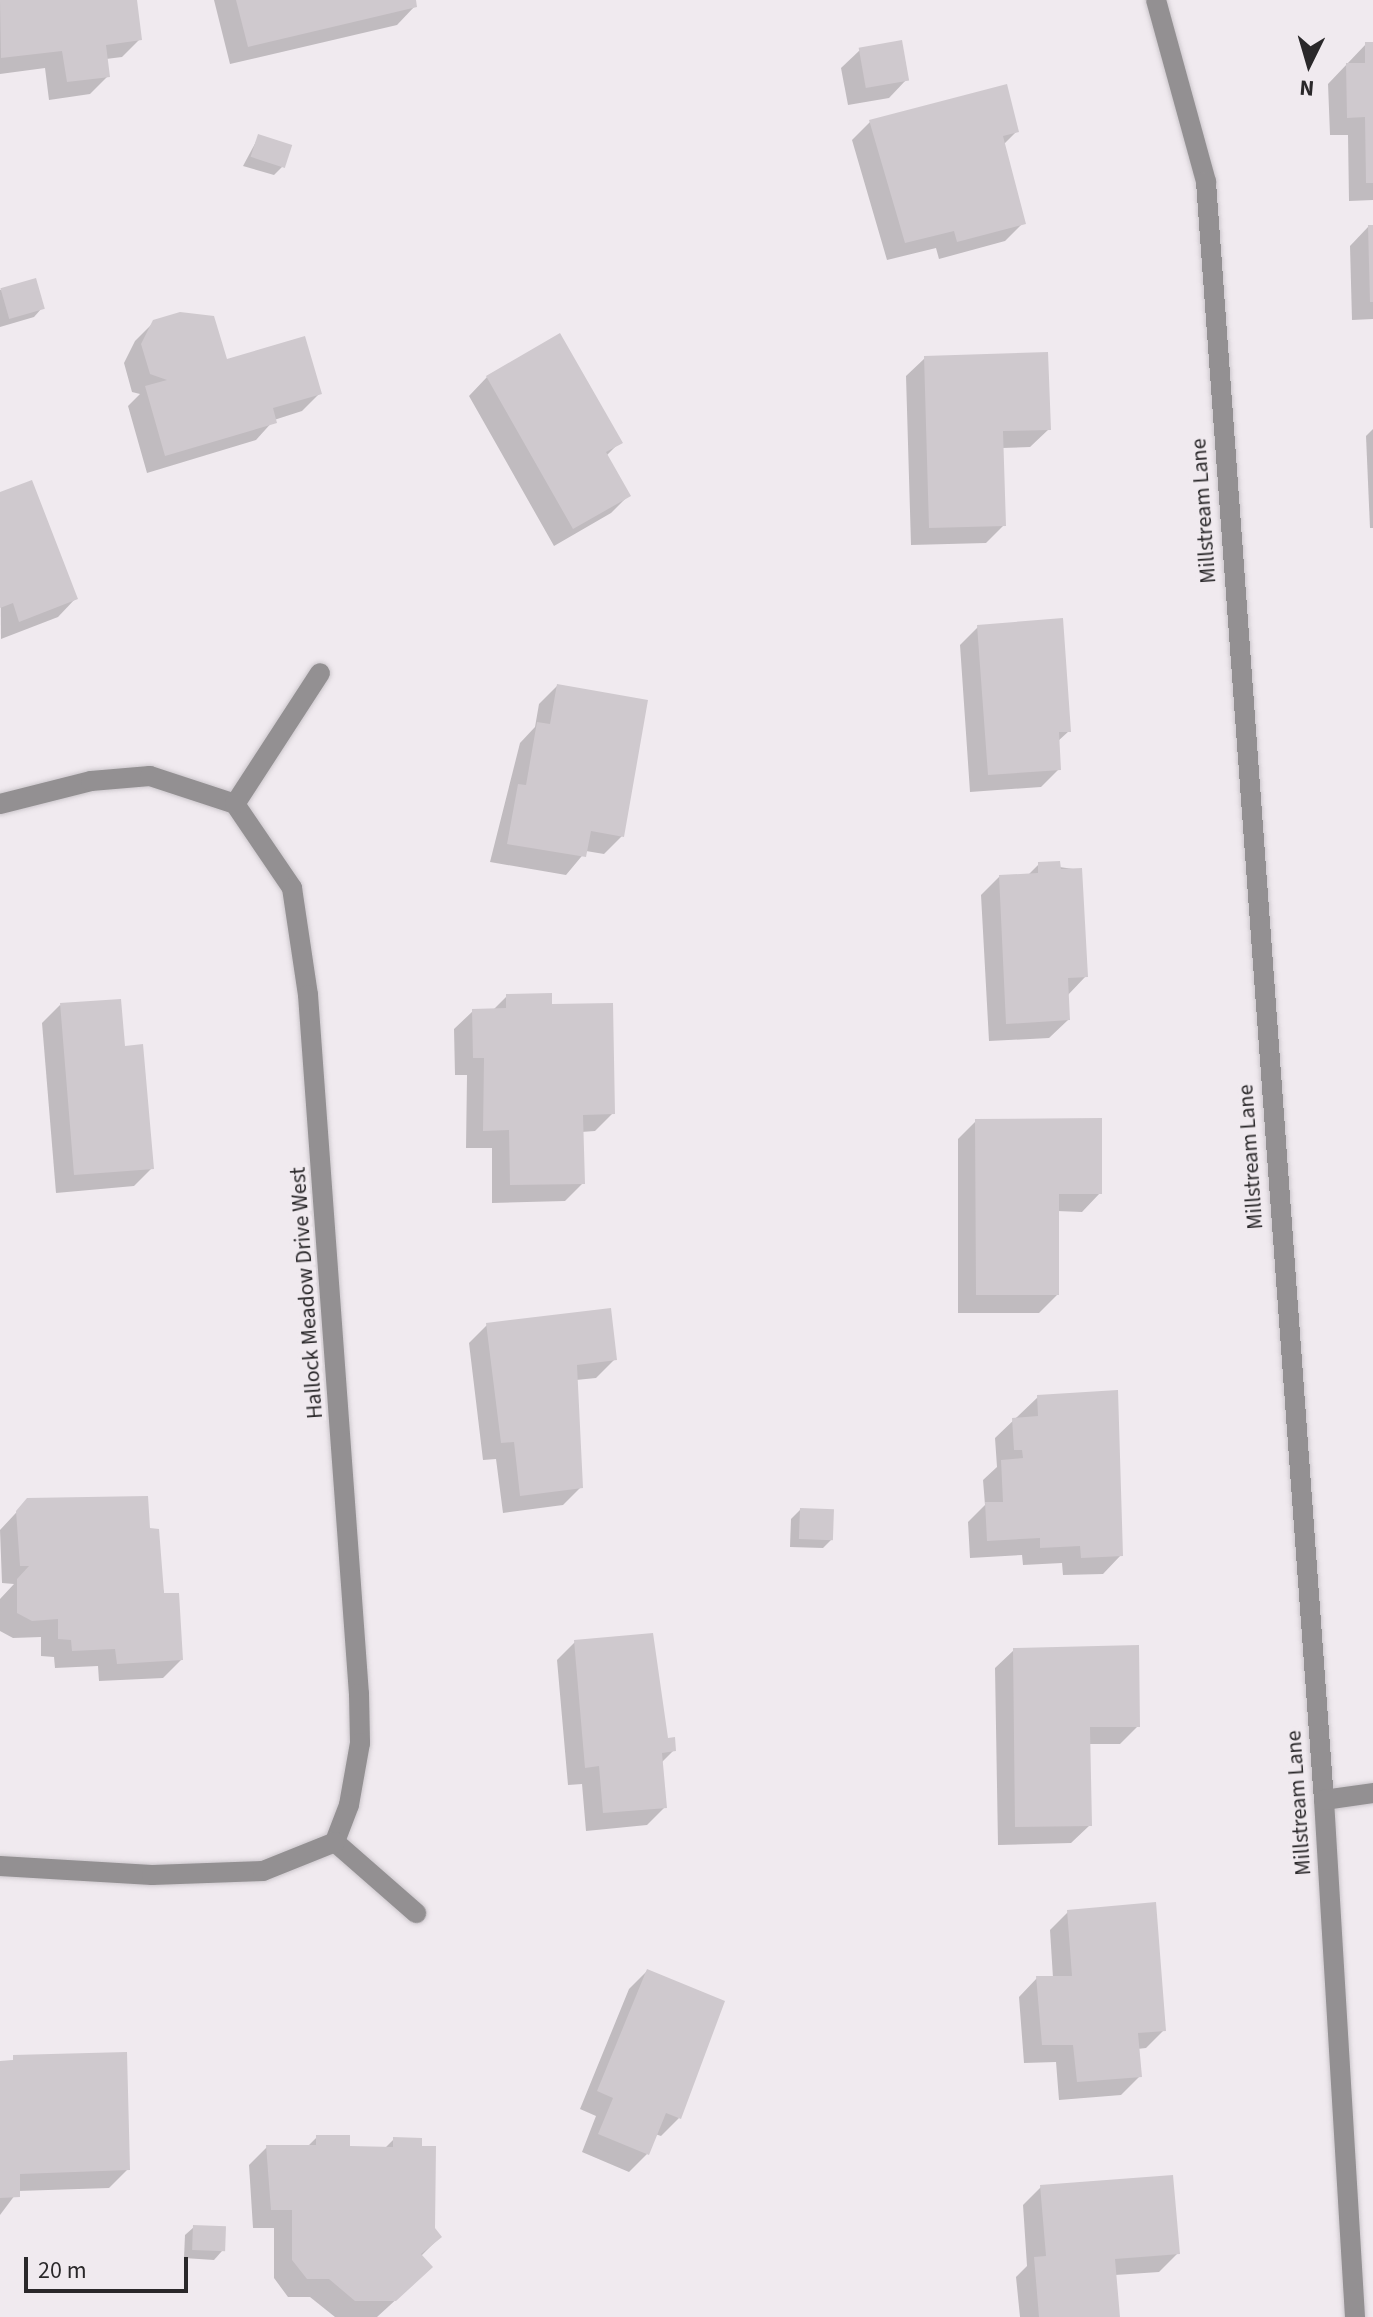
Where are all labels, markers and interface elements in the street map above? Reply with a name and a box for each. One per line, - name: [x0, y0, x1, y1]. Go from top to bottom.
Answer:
- north arrow: [1269, 24, 1349, 104]
- text: N: [1298, 71, 1316, 104]
- street label: Millstream Lane: [1186, 438, 1222, 584]
- street label: Millstream Lane: [1233, 1084, 1269, 1230]
- street label: Hallock Meadow Drive West: [285, 1166, 329, 1420]
- street label: Millstream Lane: [1281, 1730, 1317, 1876]
- scale bar: [28, 2241, 192, 2291]
- text: 20 m: [38, 2253, 87, 2288]

